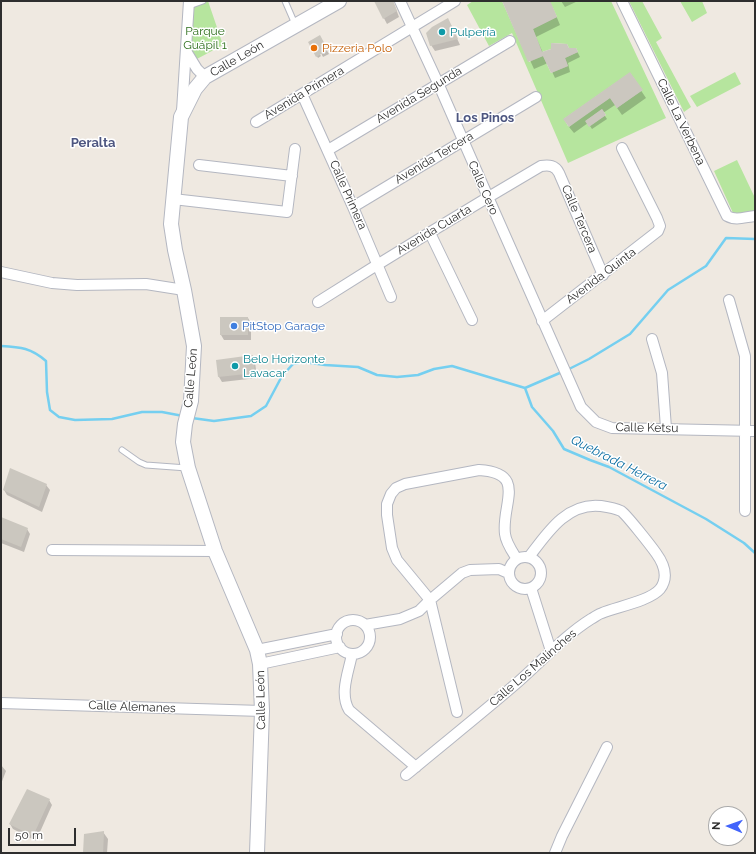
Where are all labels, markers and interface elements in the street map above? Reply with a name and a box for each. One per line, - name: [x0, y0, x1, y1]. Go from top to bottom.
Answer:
- park label: Parque Guápil 1: [183, 24, 227, 52]
- place label: Pulpería: [450, 25, 496, 39]
- marker: Pulpería: [437, 27, 447, 37]
- street label: Calle León: [208, 38, 266, 80]
- place label: Pizzeria Polo: [322, 41, 392, 55]
- marker: Pizzeria Polo: [309, 43, 319, 53]
- street label: Avenida Primera: [261, 63, 347, 123]
- street label: Avenida Segunda: [374, 64, 464, 126]
- street label: Calle La Verbena: [654, 76, 708, 168]
- district label: Los Pinos: [456, 110, 514, 126]
- street label: Avenida Tercera: [392, 129, 476, 187]
- district label: Peralta: [71, 135, 115, 151]
- street label: Calle Primera: [326, 158, 370, 232]
- street label: Calle Cero: [465, 159, 501, 217]
- street label: Calle Tercera: [558, 183, 600, 255]
- street label: Avenida Cuarta: [394, 202, 474, 258]
- street label: Avenida Quinta: [563, 245, 639, 307]
- place label: PitStop Garage: [242, 319, 325, 333]
- marker: PitStop Garage: [229, 321, 239, 331]
- street label: Calle León: [181, 348, 201, 408]
- place label: Belo Horizonte Lavacar: [243, 352, 325, 380]
- marker: Belo Horizonte Lavacar: [230, 361, 240, 371]
- street label: Calle Ketsu: [616, 420, 678, 436]
- water label: Quebrada Herrera: [568, 432, 670, 494]
- street label: Calle Los Malinches: [487, 626, 579, 710]
- street label: Calle León: [253, 670, 269, 730]
- street label: Calle Alemanes: [88, 698, 176, 716]
- north arrow: [708, 806, 748, 846]
- scale bar: [10, 820, 78, 846]
- text: N: [710, 821, 723, 830]
- text: 50 m: [15, 828, 43, 842]

